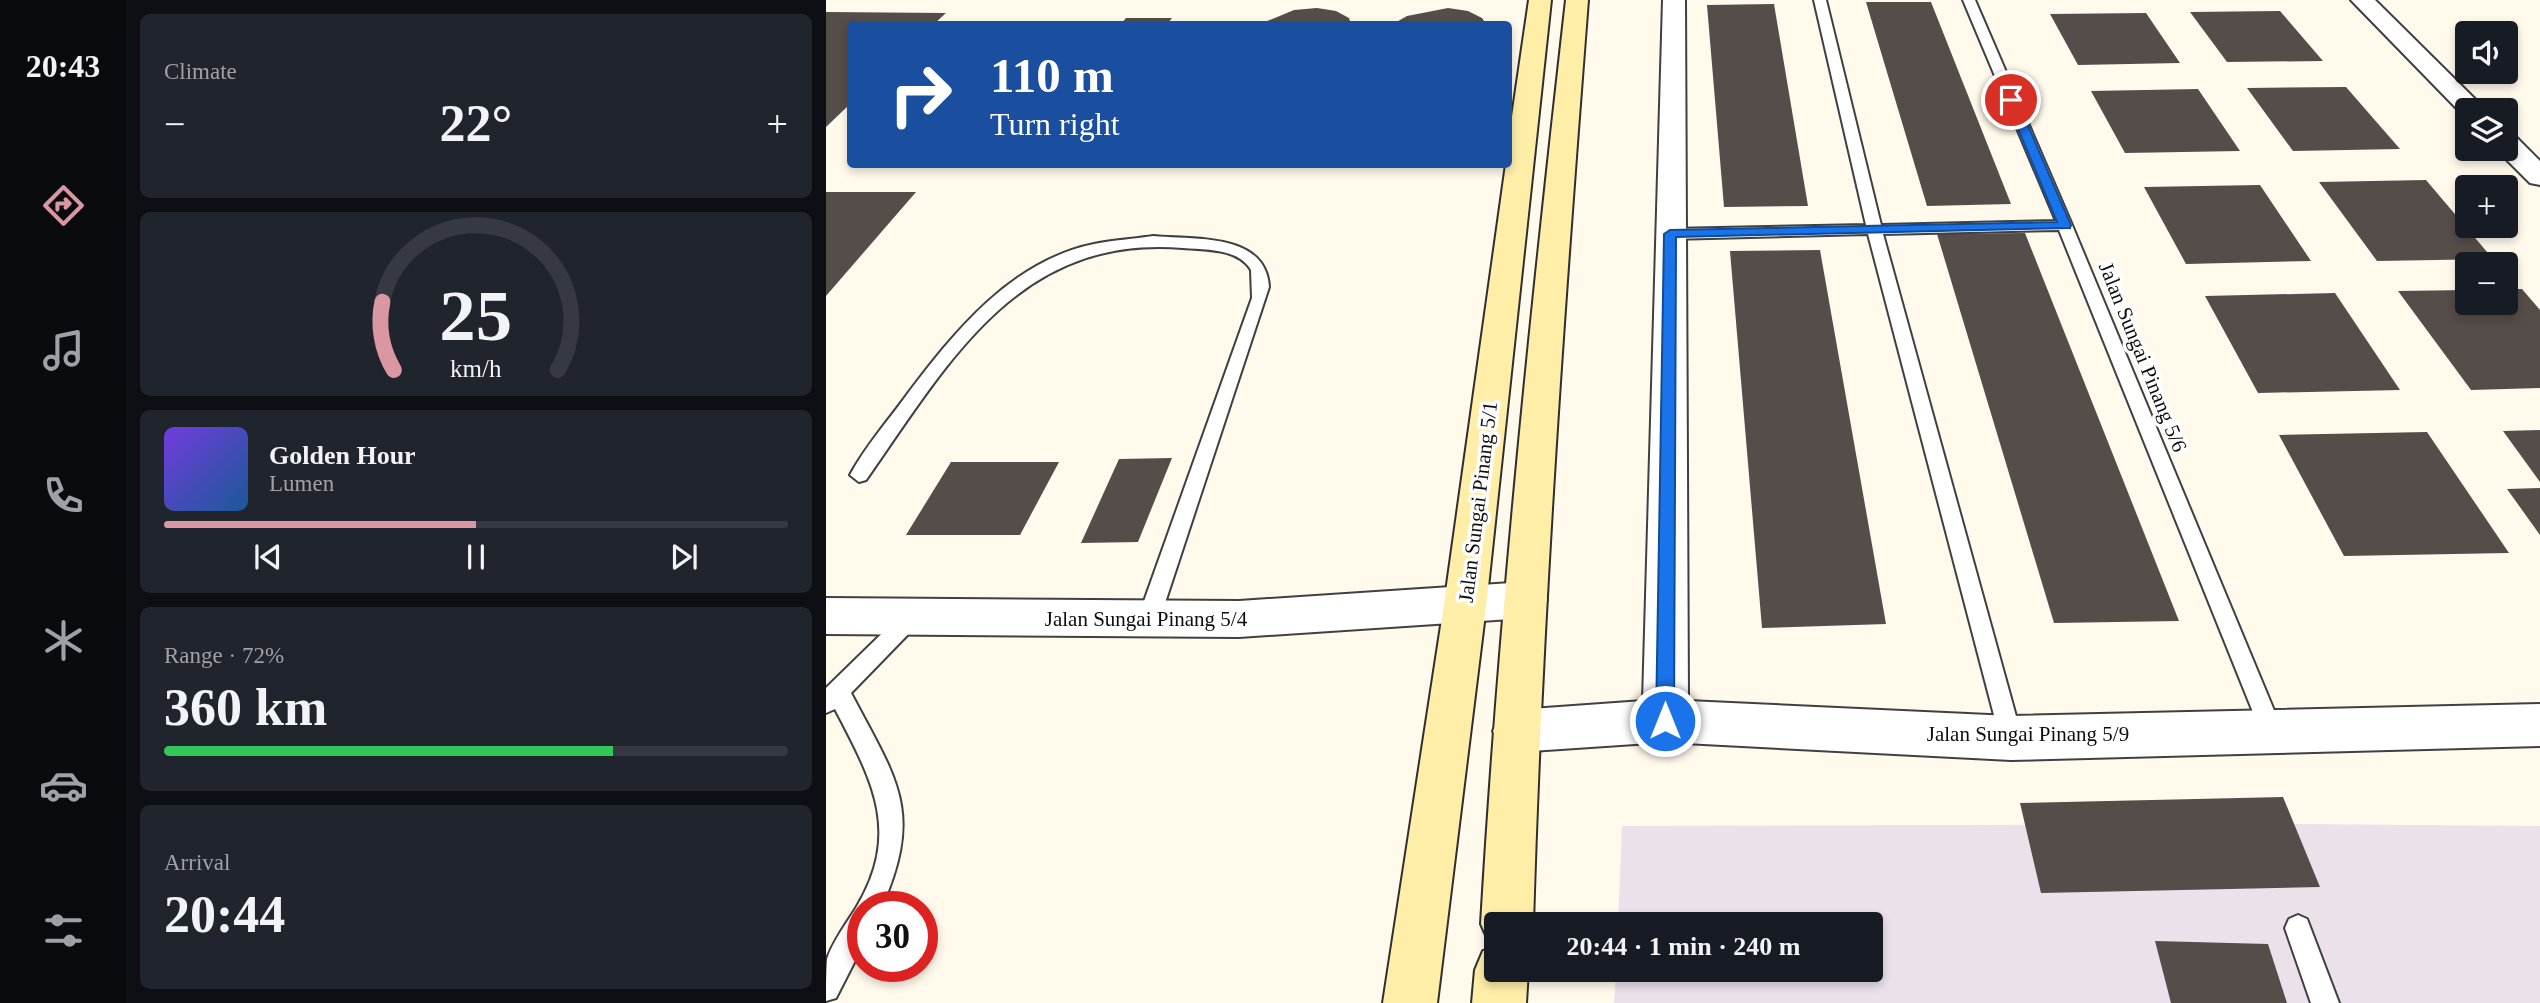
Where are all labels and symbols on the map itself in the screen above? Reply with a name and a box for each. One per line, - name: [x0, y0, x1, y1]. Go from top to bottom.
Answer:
- pin: [1981, 70, 2041, 130]
- street label: Jalan Sungai Pinang 5/6: [2094, 259, 2192, 455]
- street label: Jalan Sungai Pinang 5/1: [1454, 400, 1502, 604]
- street label: Jalan Sungai Pinang 5/4: [1045, 607, 1248, 631]
- position arrow: [1628, 684, 1702, 758]
- street label: Jalan Sungai Pinang 5/9: [1927, 722, 2129, 746]
- speed limit sign: 30: [847, 891, 938, 982]

